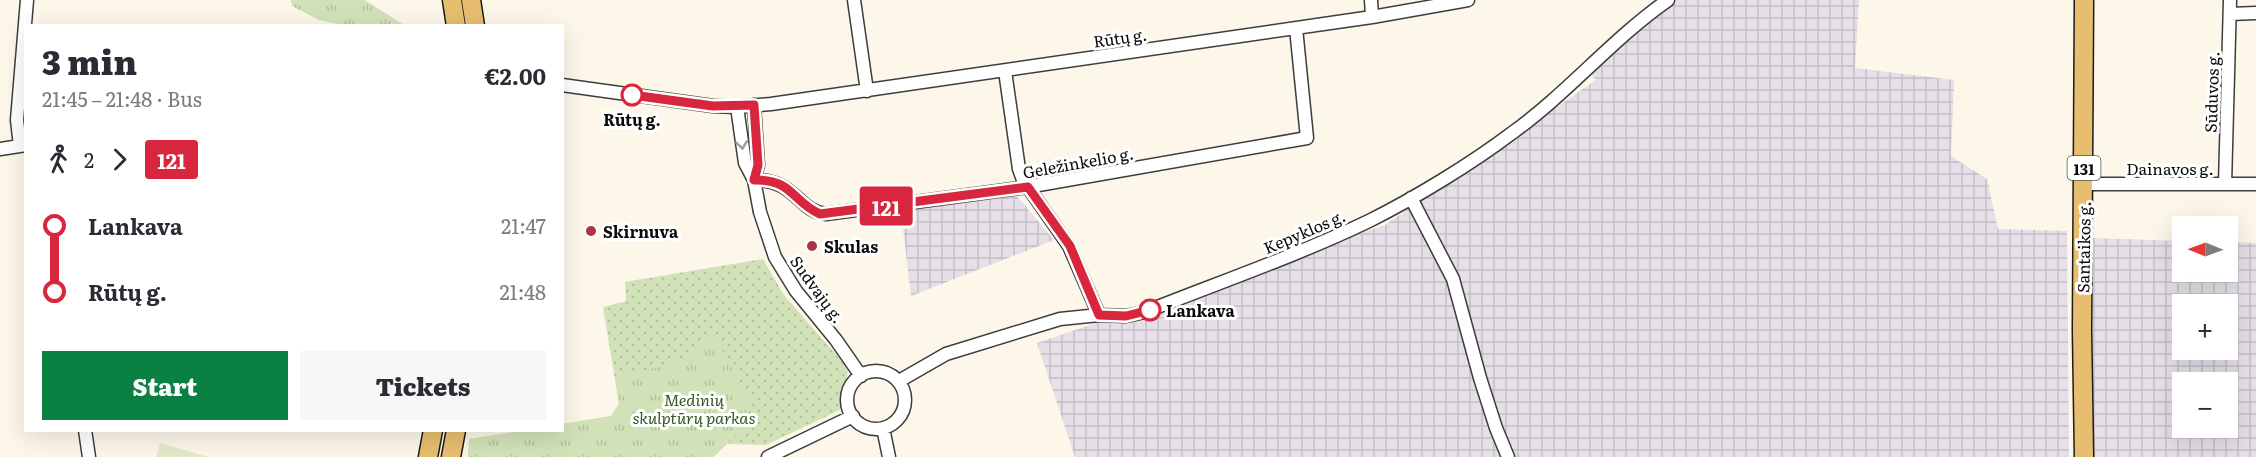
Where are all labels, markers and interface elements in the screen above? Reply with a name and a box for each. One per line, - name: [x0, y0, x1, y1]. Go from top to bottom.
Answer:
- street label: Rūtų g.: [1092, 21, 1148, 53]
- text: 3 min: [42, 36, 137, 85]
- street label: Sūduvos g.: [2198, 51, 2224, 133]
- text: €2.00: [485, 59, 546, 92]
- text: 21:45 – 21:48 · Bus: [42, 83, 202, 113]
- marker: Rūtų g.: [621, 84, 643, 106]
- place label: Rūtų g.: [603, 107, 661, 131]
- one-way arrow: [736, 140, 748, 149]
- street label: Geležinkelio g.: [1021, 140, 1135, 184]
- icon: walk: [42, 143, 75, 176]
- icon: forward: [103, 143, 136, 176]
- text: 2: [84, 144, 94, 174]
- text: 121: [157, 144, 186, 175]
- road number: 131: [2068, 156, 2100, 180]
- street label: Dainavos g.: [2126, 156, 2214, 180]
- line badge: 121: [852, 186, 920, 226]
- text: 121: [872, 191, 900, 222]
- street label: Santaikos g.: [2070, 201, 2096, 293]
- street label: Kepyklos g.: [1259, 203, 1349, 259]
- text: Lankava: [88, 209, 183, 242]
- text: 21:47: [501, 210, 546, 240]
- north arrow: [2172, 216, 2238, 282]
- map controls: [2172, 216, 2238, 438]
- place label: Skirnuva: [603, 219, 679, 243]
- marker: Skirnuva: [584, 224, 598, 238]
- place label: Skulas: [824, 234, 878, 258]
- marker: Skulas: [805, 239, 819, 253]
- street label: Sudvajų g.: [785, 250, 851, 328]
- text: Rūtų g.: [88, 275, 167, 308]
- text: 21:48: [499, 276, 546, 306]
- button: +: [2172, 294, 2238, 360]
- place label: Lankava: [1166, 298, 1236, 322]
- marker: Lankava: [1139, 299, 1161, 321]
- button: Start: [42, 351, 288, 420]
- button: Tickets: [300, 351, 546, 420]
- button: −: [2172, 372, 2238, 438]
- park label: Medinių skulptūrų parkas: [632, 387, 756, 429]

